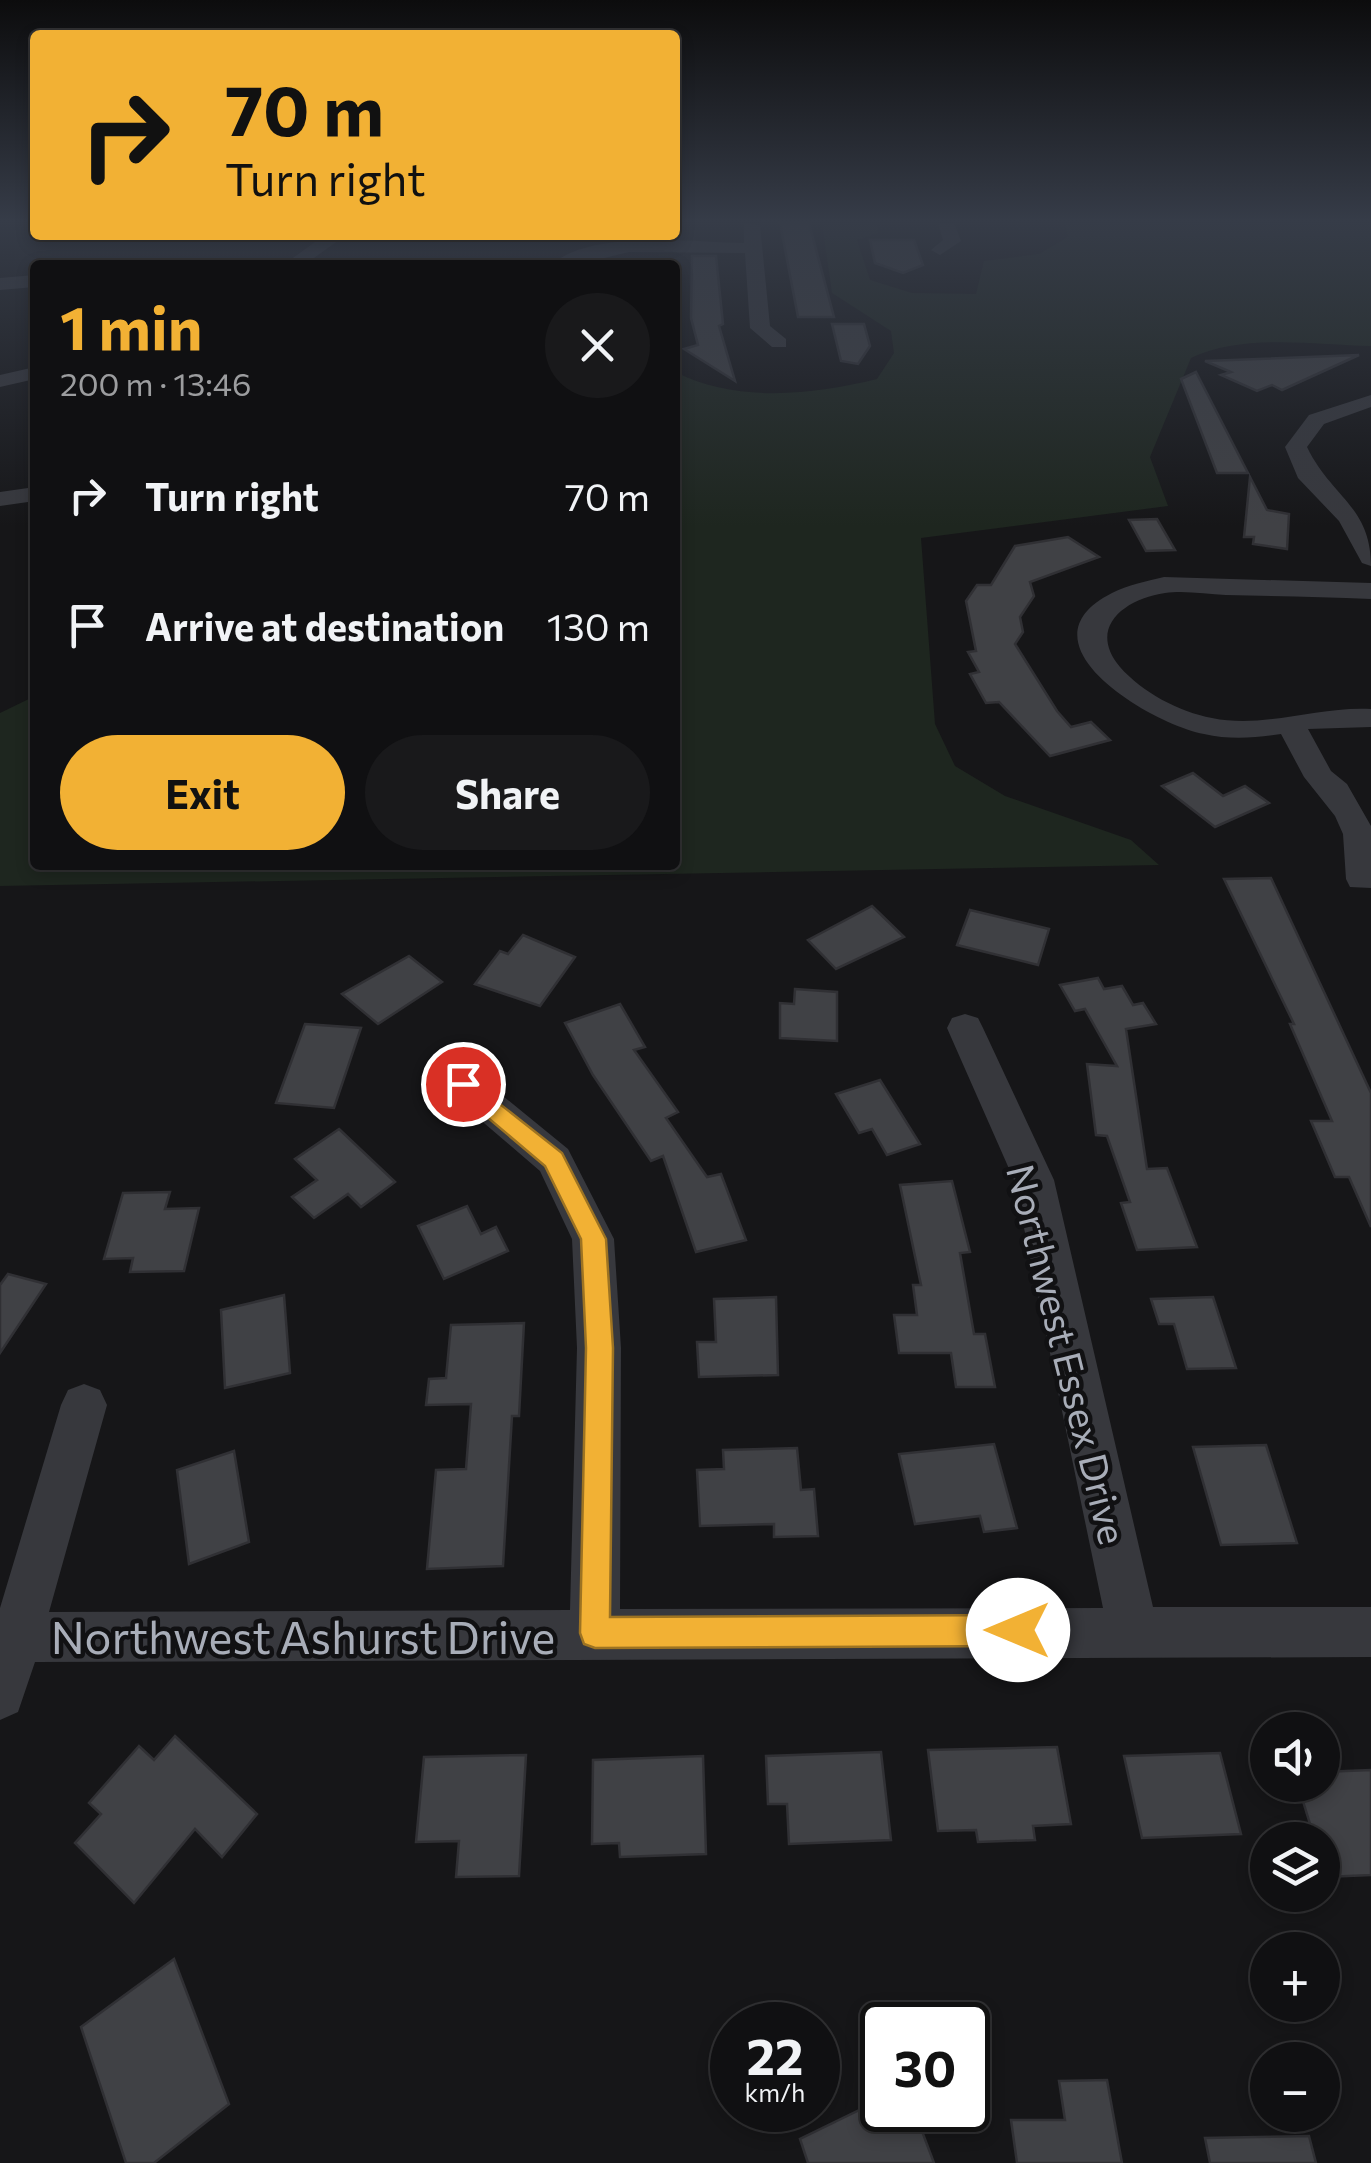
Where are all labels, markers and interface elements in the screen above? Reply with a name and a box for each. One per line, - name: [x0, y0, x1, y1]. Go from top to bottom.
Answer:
- text: 70 m: [225, 65, 384, 150]
- icon: right: [60, 70, 190, 200]
- text: Turn right: [225, 150, 426, 205]
- text: 1 min: [60, 289, 202, 362]
- button: close: [545, 293, 650, 398]
- text: 200 m · 13:46: [60, 363, 251, 403]
- icon: right: [60, 468, 115, 523]
- text: Turn right: [145, 472, 319, 519]
- text: 70 m: [565, 472, 650, 519]
- icon: arrive: [60, 598, 115, 653]
- text: Arrive at destination: [145, 602, 504, 649]
- text: 130 m: [547, 602, 650, 649]
- button: Exit: [60, 735, 345, 850]
- button: Share: [365, 735, 650, 850]
- pin: [421, 1042, 506, 1127]
- icon: arrive: [436, 1057, 491, 1112]
- street label: Northwest Essex Drive: [998, 1159, 1138, 1549]
- position arrow: [966, 1578, 1070, 1682]
- street label: Northwest Ashurst Drive: [51, 1608, 555, 1663]
- map controls: [1250, 1712, 1340, 2132]
- button: sound: [1250, 1712, 1340, 1802]
- button: layers: [1250, 1822, 1340, 1912]
- button: +: [1250, 1932, 1340, 2022]
- speed limit sign: 30: [860, 2002, 990, 2132]
- text: 22: [747, 2024, 803, 2085]
- button: −: [1250, 2042, 1340, 2132]
- text: km/h: [745, 2077, 805, 2107]

